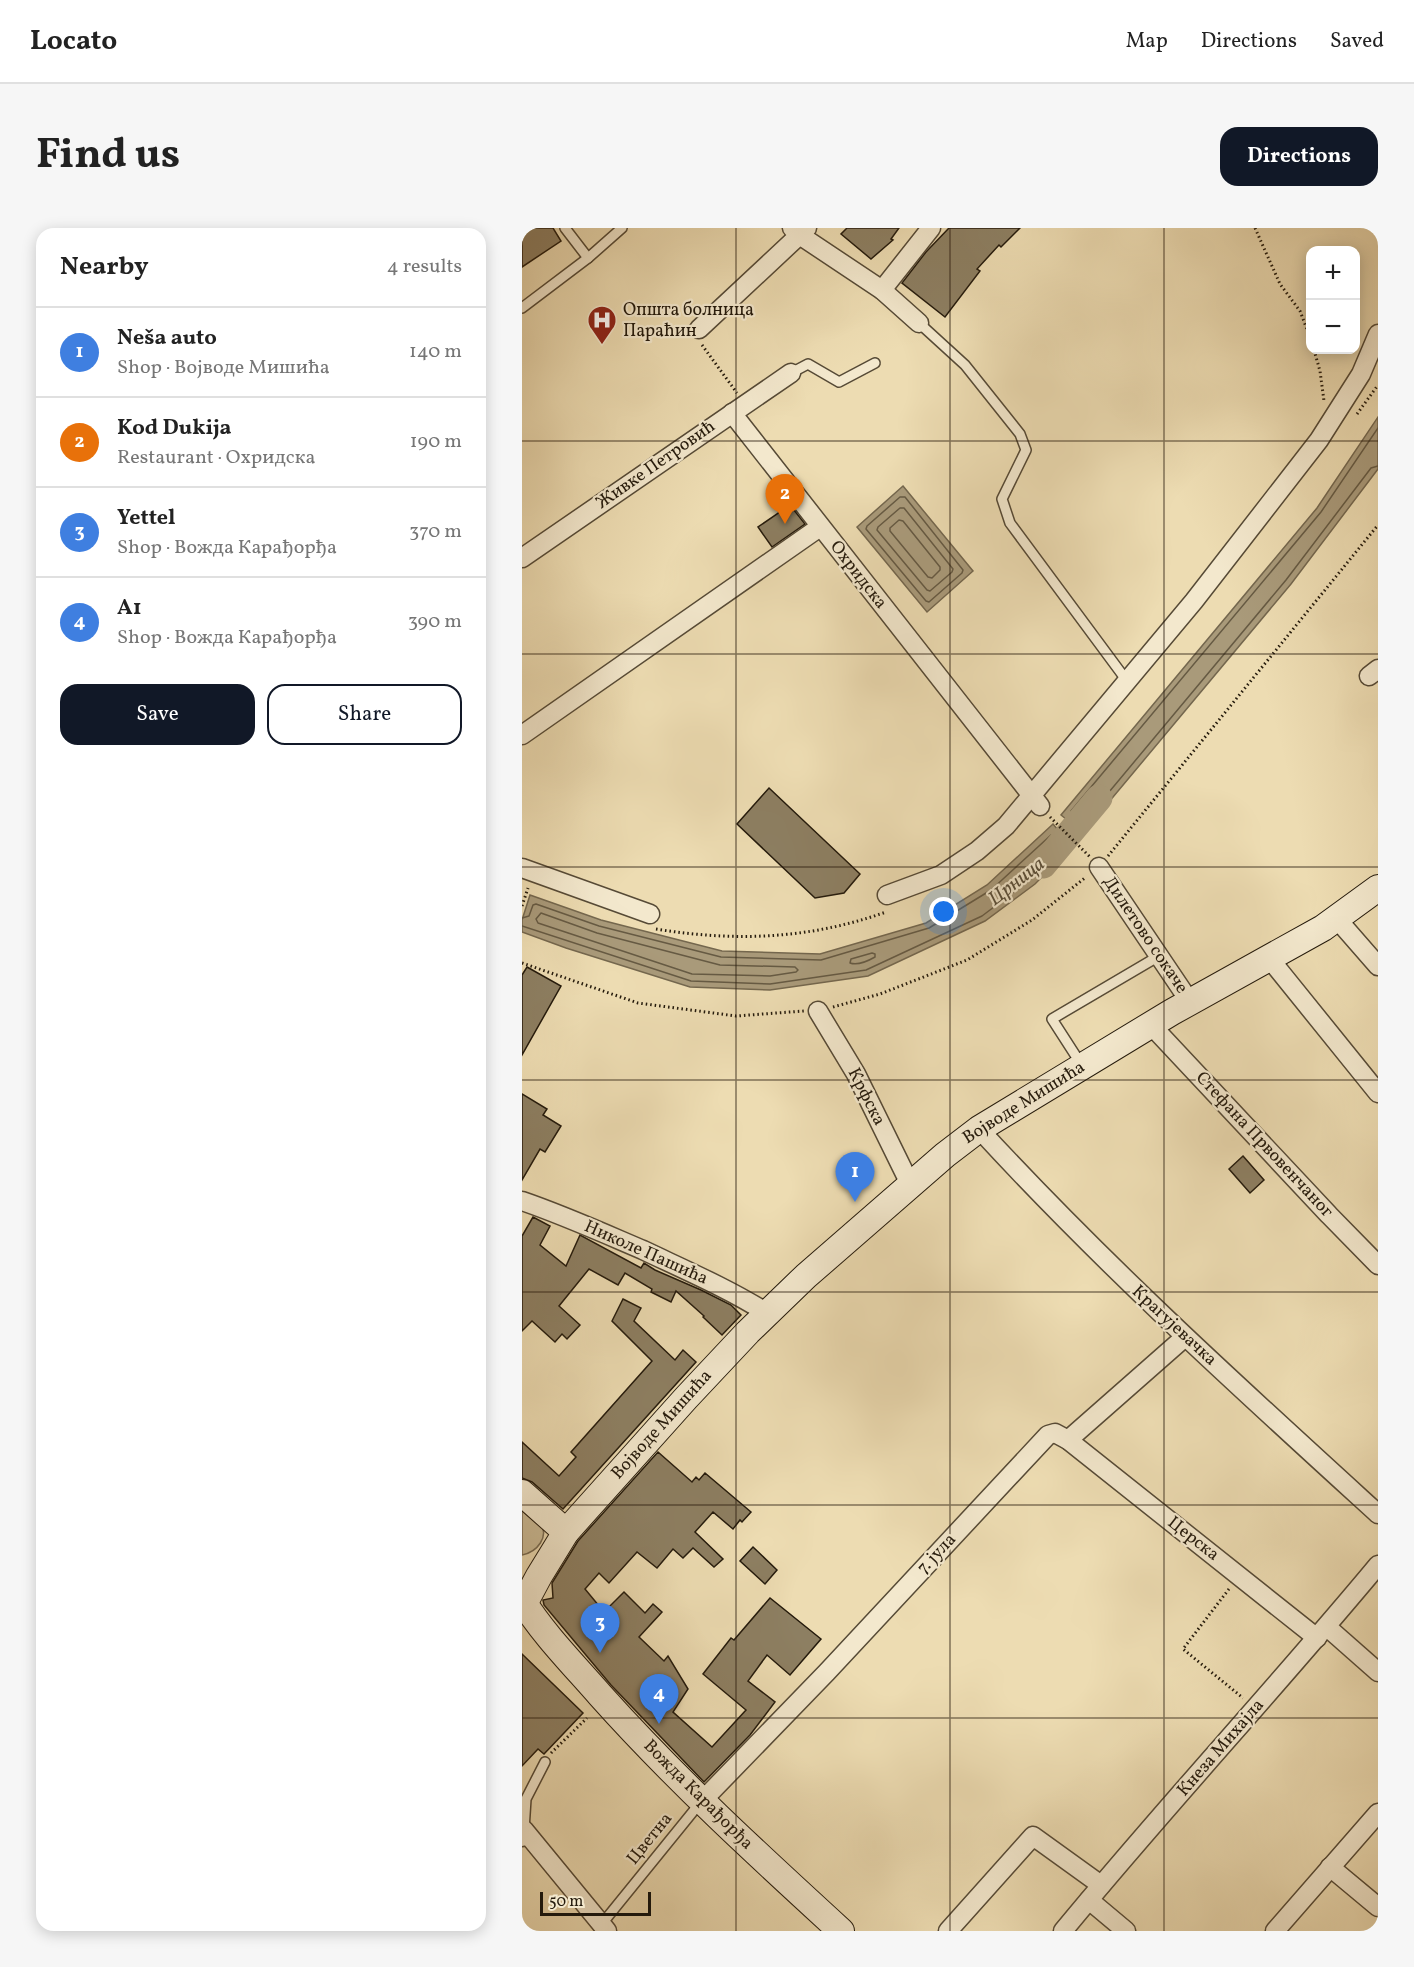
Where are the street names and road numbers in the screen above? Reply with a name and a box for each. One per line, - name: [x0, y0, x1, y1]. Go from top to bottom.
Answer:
- street label: Живке Петровић: [591, 414, 721, 516]
- street label: Охридска: [823, 536, 893, 614]
- street label: Дилетово сокаче: [1096, 871, 1194, 999]
- street label: Војводе Мишића: [958, 1055, 1090, 1151]
- street label: Крфска: [841, 1064, 891, 1130]
- street label: Стефана Првовенчаног: [1189, 1066, 1339, 1224]
- street label: Николе Пашића: [580, 1214, 712, 1292]
- street label: Крагујевачка: [1126, 1280, 1222, 1372]
- street label: Војводе Мишића: [606, 1365, 718, 1485]
- street label: Церска: [1162, 1511, 1224, 1567]
- street label: 7. јула: [912, 1528, 962, 1580]
- street label: Кнеза Михајла: [1172, 1694, 1270, 1802]
- street label: Вожда Карађорђа: [637, 1734, 759, 1856]
- street label: Цветна: [621, 1808, 679, 1870]

